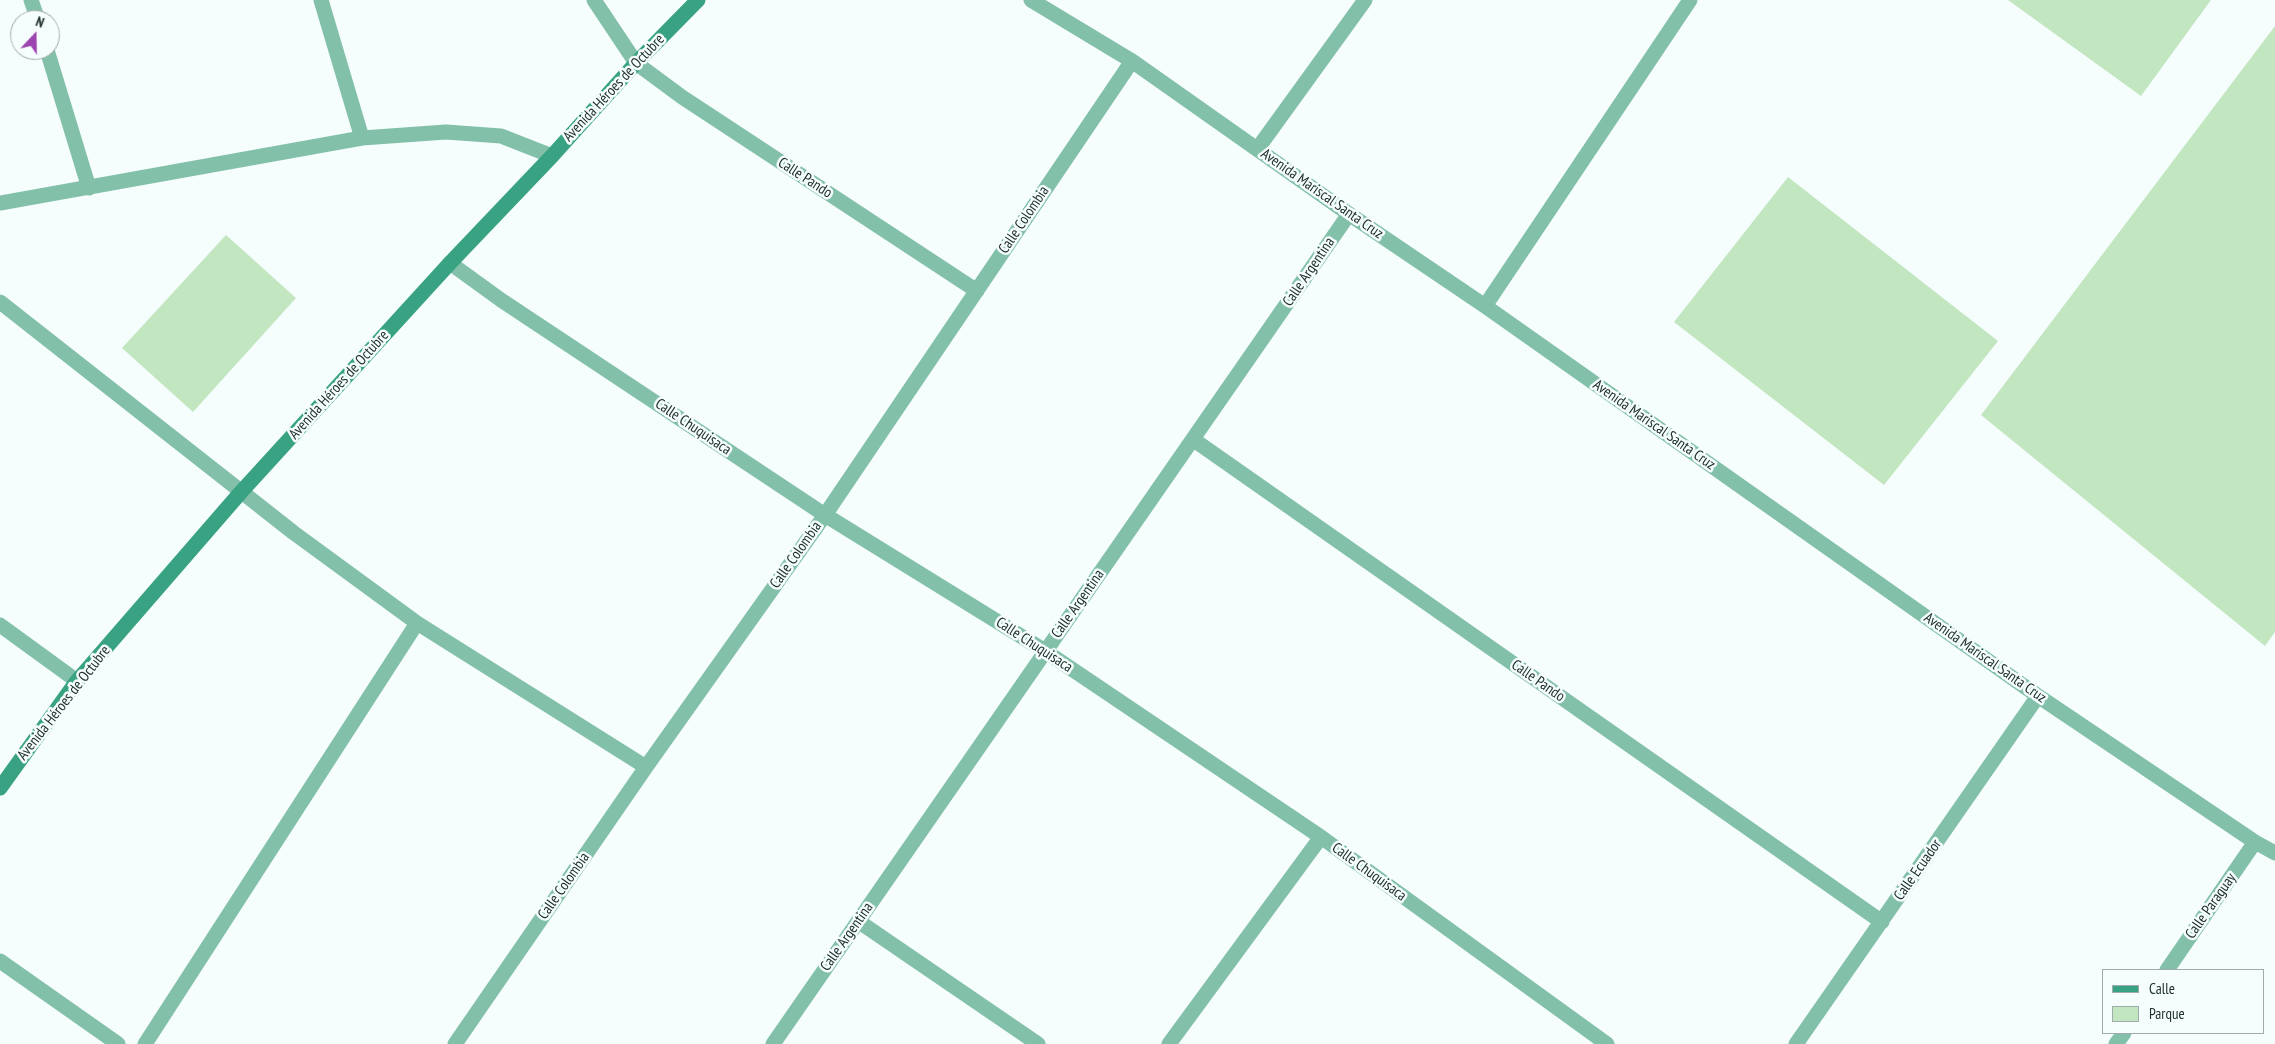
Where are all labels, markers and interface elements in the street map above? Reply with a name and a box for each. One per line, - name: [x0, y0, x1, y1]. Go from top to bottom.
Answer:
- north arrow: [10, 10, 60, 60]
- text: N: [33, 12, 47, 32]
- street label: Avenida Héroes de Octubre: [560, 31, 668, 145]
- street label: Avenida Mariscal Santa Cruz: [1257, 145, 1387, 243]
- street label: Calle Pando: [775, 154, 835, 202]
- street label: Calle Colombia: [995, 183, 1053, 257]
- street label: Calle Argentina: [1279, 234, 1339, 310]
- street label: Avenida Héroes de Octubre: [285, 327, 393, 443]
- street label: Avenida Mariscal Santa Cruz: [1589, 376, 1719, 474]
- street label: Calle Chuquisaca: [652, 395, 734, 459]
- street label: Calle Colombia: [766, 518, 826, 592]
- street label: Calle Argentina: [1048, 566, 1108, 642]
- street label: Avenida Mariscal Santa Cruz: [1920, 609, 2050, 707]
- street label: Calle Chuquisaca: [992, 614, 1076, 676]
- street label: Avenida Héroes de Octubre: [14, 642, 114, 764]
- street label: Calle Pando: [1508, 656, 1568, 706]
- street label: Calle Ecuador: [1890, 836, 1946, 904]
- street label: Calle Chuquisaca: [1328, 839, 1410, 905]
- street label: Calle Colombia: [534, 849, 594, 923]
- street label: Calle Paraguay: [2182, 870, 2240, 942]
- street label: Calle Argentina: [817, 899, 877, 975]
- legend: [2102, 969, 2265, 1034]
- text: Calle: [2149, 979, 2175, 998]
- text: Parque: [2149, 1004, 2185, 1023]

